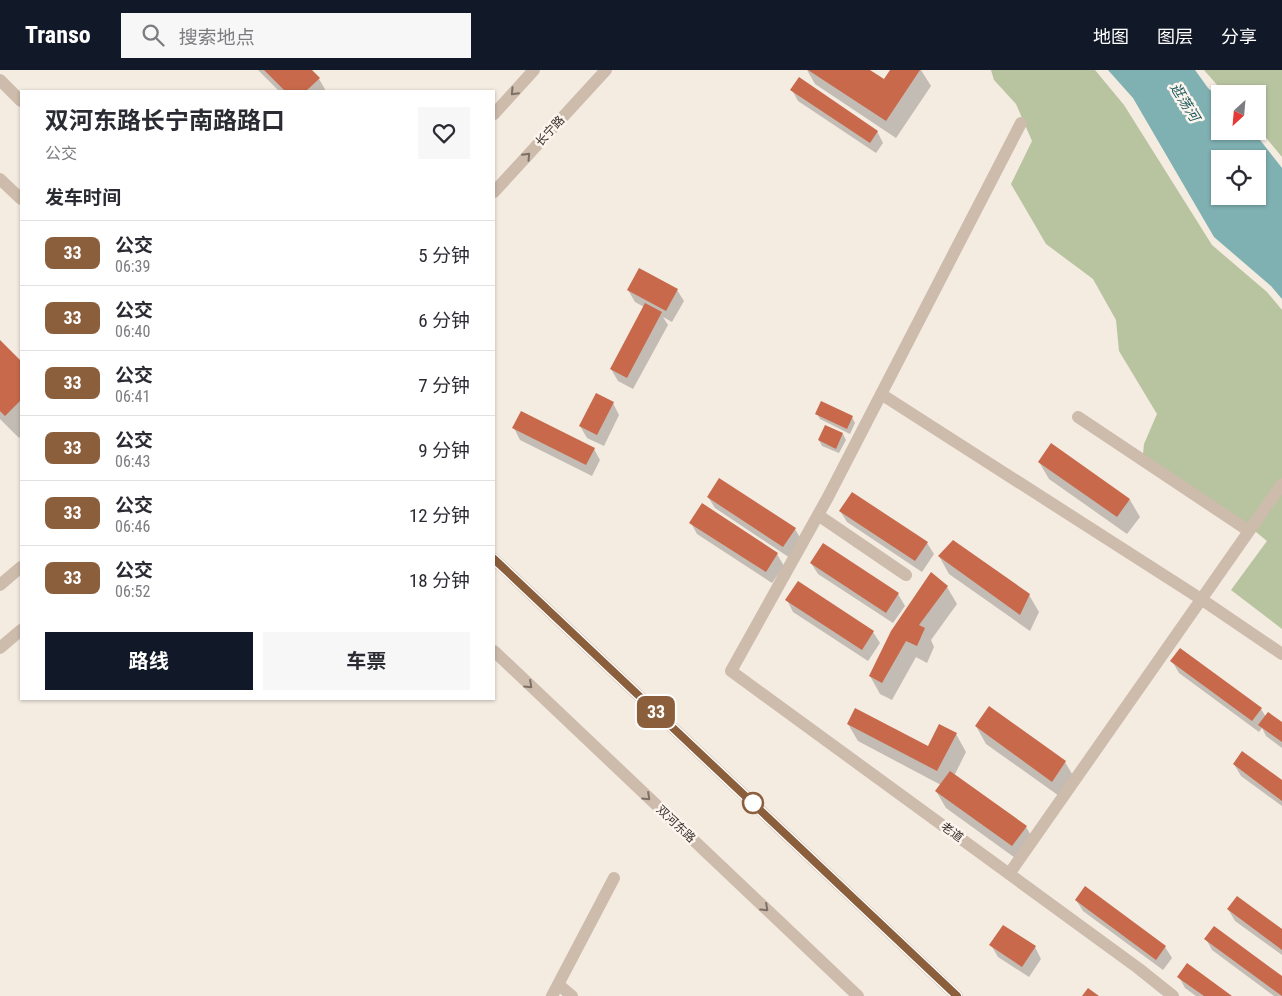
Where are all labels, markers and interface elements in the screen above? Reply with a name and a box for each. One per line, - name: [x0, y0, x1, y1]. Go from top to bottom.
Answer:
- search box: [121, 13, 471, 58]
- text: Transo: [25, 21, 91, 49]
- icon: search: [139, 21, 167, 49]
- text: 搜索地点: [179, 26, 255, 49]
- text: 地图: [1093, 26, 1129, 47]
- text: 图层: [1157, 26, 1193, 47]
- text: 分享: [1221, 26, 1257, 47]
- water label: 逛荡河: [1167, 80, 1205, 127]
- north arrow: [1211, 85, 1266, 140]
- map controls: [1211, 85, 1266, 205]
- one-way arrow: [511, 86, 520, 95]
- text: 双河东路长宁南路路口: [45, 107, 285, 135]
- button: heart: [418, 107, 470, 159]
- street label: 长宁路: [533, 113, 567, 149]
- text: 公交: [45, 144, 77, 163]
- button: locate: [1211, 150, 1266, 205]
- one-way arrow: [521, 152, 530, 161]
- text: 发车时间: [45, 186, 121, 209]
- text: 公交: [115, 234, 153, 257]
- text: 33: [63, 242, 82, 263]
- text: 5 分钟: [418, 244, 470, 267]
- text: 06:39: [115, 257, 150, 276]
- text: 公交: [115, 299, 153, 322]
- text: 33: [63, 307, 82, 328]
- text: 6 分钟: [418, 309, 470, 332]
- text: 06:40: [115, 322, 150, 341]
- text: 公交: [115, 364, 153, 387]
- text: 33: [63, 372, 82, 393]
- text: 7 分钟: [418, 374, 470, 397]
- text: 06:41: [115, 387, 150, 406]
- text: 公交: [115, 429, 153, 452]
- text: 33: [63, 437, 82, 458]
- text: 9 分钟: [418, 439, 470, 462]
- text: 06:43: [115, 452, 150, 471]
- text: 公交: [115, 494, 153, 517]
- text: 33: [63, 502, 82, 523]
- text: 12 分钟: [409, 504, 470, 527]
- text: 06:46: [115, 517, 150, 536]
- text: 公交: [115, 559, 153, 582]
- text: 33: [63, 567, 82, 588]
- text: 18 分钟: [409, 569, 470, 592]
- text: 06:52: [115, 582, 150, 601]
- button: 路线: [45, 632, 253, 690]
- button: 车票: [263, 632, 470, 690]
- one-way arrow: [524, 679, 533, 688]
- line badge: 33: [634, 696, 678, 728]
- text: 33: [647, 701, 665, 722]
- one-way arrow: [642, 791, 651, 800]
- unlabelled marker: [742, 792, 764, 814]
- street label: 双河东路: [654, 803, 698, 845]
- street label: 老道: [938, 819, 966, 845]
- one-way arrow: [760, 902, 769, 911]

